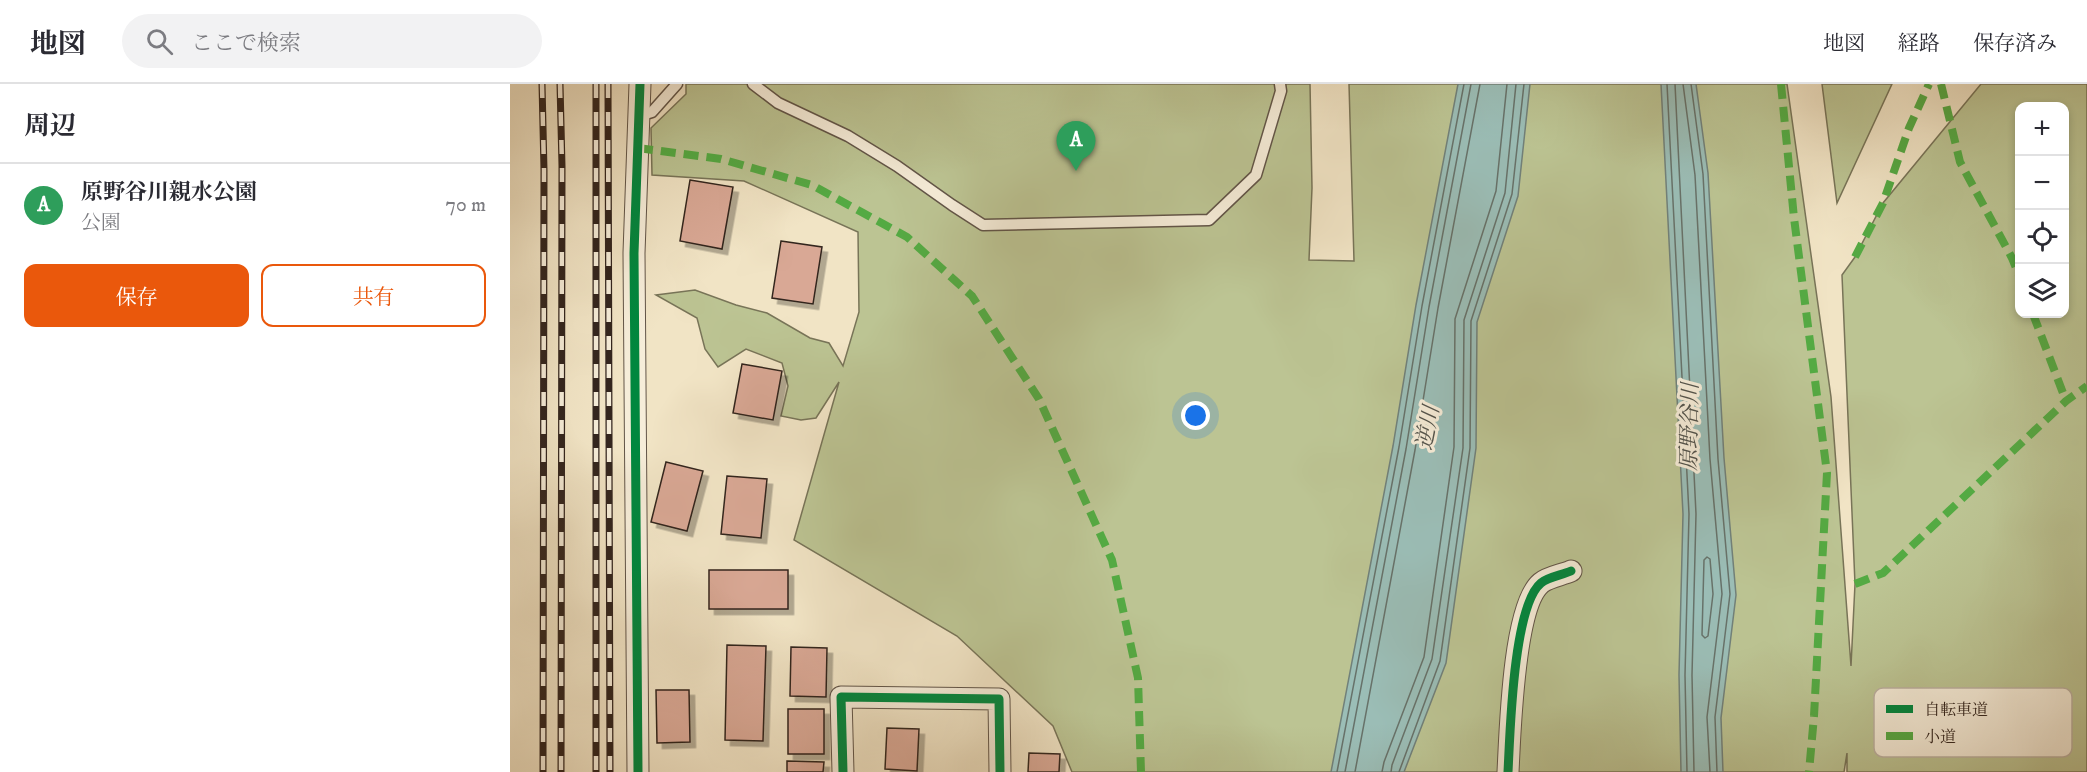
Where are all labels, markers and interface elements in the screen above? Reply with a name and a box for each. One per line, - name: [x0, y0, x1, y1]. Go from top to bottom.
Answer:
- search box: [122, 14, 542, 68]
- icon: search: [143, 25, 176, 58]
- text: 地図: [30, 27, 86, 62]
- text: ここで検索: [191, 30, 301, 57]
- text: 地図: [1823, 31, 1865, 57]
- text: 経路: [1898, 31, 1940, 57]
- text: 保存済み: [1973, 31, 2057, 57]
- map controls: [2015, 102, 2069, 318]
- button: +: [2015, 102, 2069, 156]
- text: 周辺: [24, 110, 76, 143]
- pin: A: [1056, 122, 1096, 171]
- button: −: [2015, 156, 2069, 210]
- text: 原野谷川親水公園: [81, 179, 257, 206]
- text: A: [37, 193, 50, 218]
- text: 70 m: [445, 193, 486, 218]
- button: locate: [2015, 210, 2069, 264]
- text: 公園: [81, 211, 121, 236]
- button: 保存: [24, 264, 249, 327]
- button: 共有: [261, 264, 486, 327]
- button: layers: [2015, 264, 2069, 318]
- water label: 原野谷川: [1676, 381, 1704, 471]
- your location: [1181, 401, 1210, 430]
- water label: 逆川: [1411, 402, 1446, 452]
- legend: [1874, 688, 2072, 757]
- text: 自転車道: [1924, 700, 1988, 720]
- text: 小道: [1924, 727, 1956, 747]

